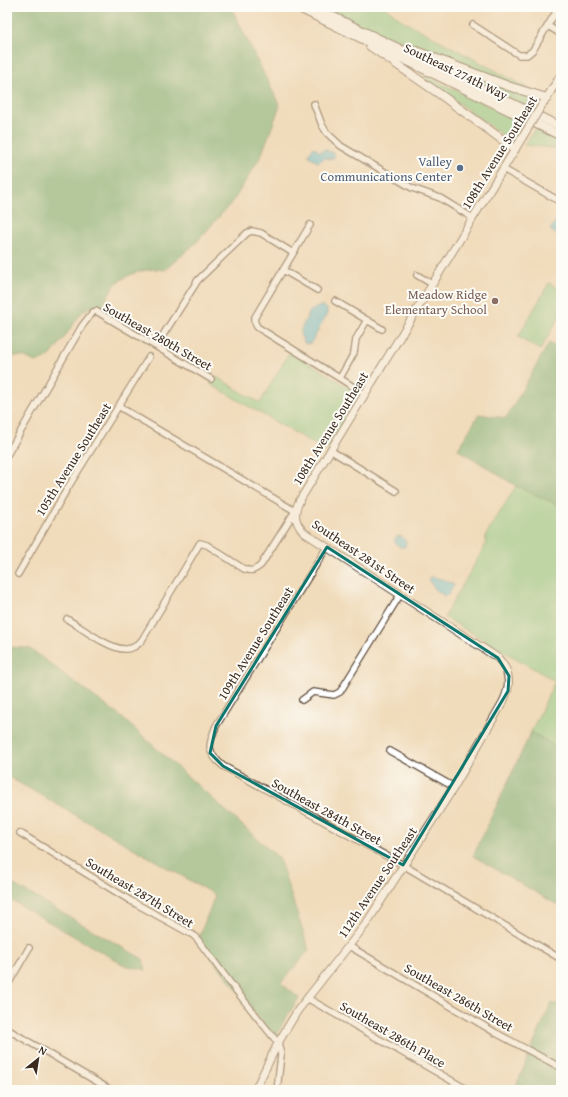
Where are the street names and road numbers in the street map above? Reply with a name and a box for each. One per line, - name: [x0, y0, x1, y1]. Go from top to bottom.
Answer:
- street label: Southeast 274th Way: [401, 38, 511, 105]
- street label: 108th Avenue Southeast: [457, 92, 542, 213]
- street label: Southeast 280th Street: [100, 297, 216, 376]
- street label: 108th Avenue Southeast: [288, 368, 373, 489]
- street label: 105th Avenue Southeast: [31, 399, 116, 520]
- street label: Southeast 281st Street: [308, 515, 420, 598]
- street label: 109th Avenue Southeast: [213, 583, 298, 704]
- street label: Southeast 284th Street: [268, 773, 386, 850]
- street label: 112th Avenue Southeast: [333, 823, 422, 942]
- street label: Southeast 287th Street: [82, 853, 198, 933]
- street label: Southeast 286th Street: [401, 958, 517, 1037]
- street label: Southeast 286th Place: [336, 996, 449, 1072]

